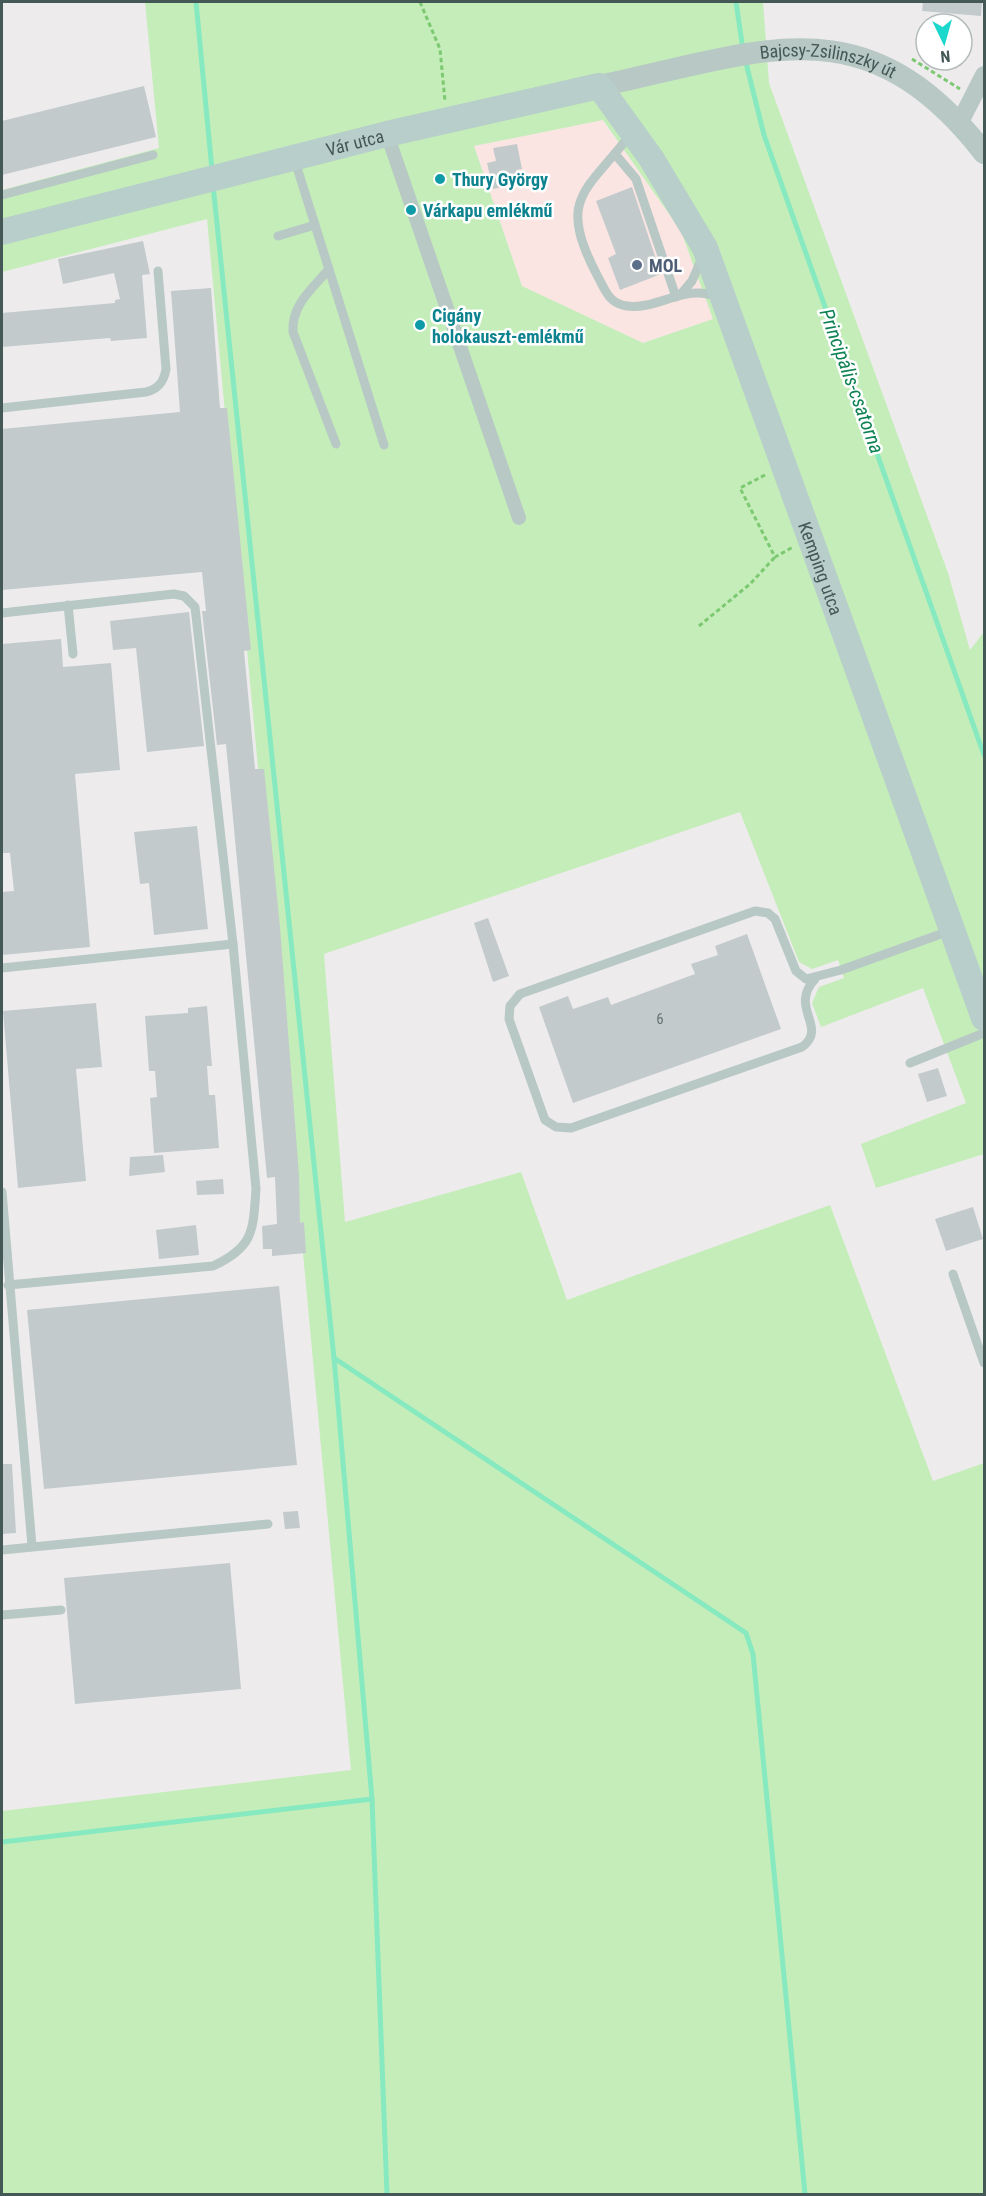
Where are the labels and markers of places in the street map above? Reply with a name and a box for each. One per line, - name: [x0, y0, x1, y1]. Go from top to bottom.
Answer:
- place label: Thury György: [452, 169, 548, 190]
- marker: Thury György: [433, 172, 447, 186]
- place label: Várkapu emlékmű: [423, 200, 552, 221]
- marker: Várkapu emlékmű: [404, 203, 418, 217]
- place label: MOL: [649, 255, 683, 276]
- marker: MOL: [630, 258, 644, 272]
- place label: Cigány holokauszt-emlékmű: [432, 305, 584, 347]
- marker: Cigány holokauszt-emlékmű: [413, 318, 427, 332]

